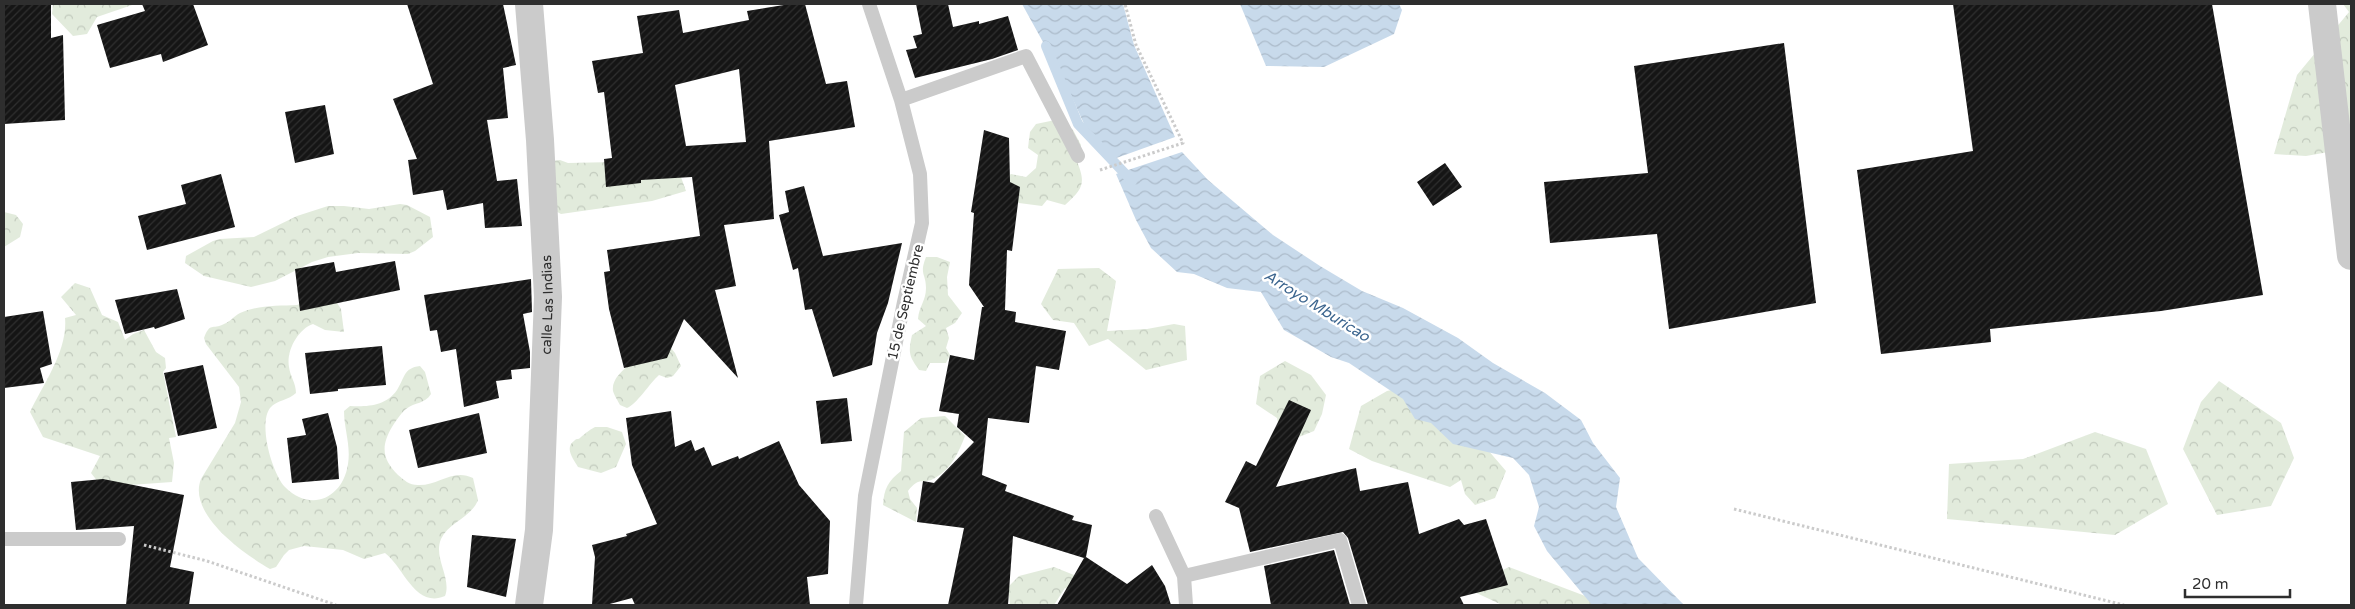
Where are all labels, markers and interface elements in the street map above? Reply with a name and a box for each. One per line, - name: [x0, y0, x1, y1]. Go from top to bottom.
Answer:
- street label: 15 de Septiembre: [884, 242, 927, 362]
- street label: calle Las Indias: [538, 254, 557, 355]
- water label: Arroyo Mburicao: [1261, 266, 1374, 346]
- scale bar: [2185, 566, 2290, 598]
- text: 20 m: [2192, 575, 2229, 593]

